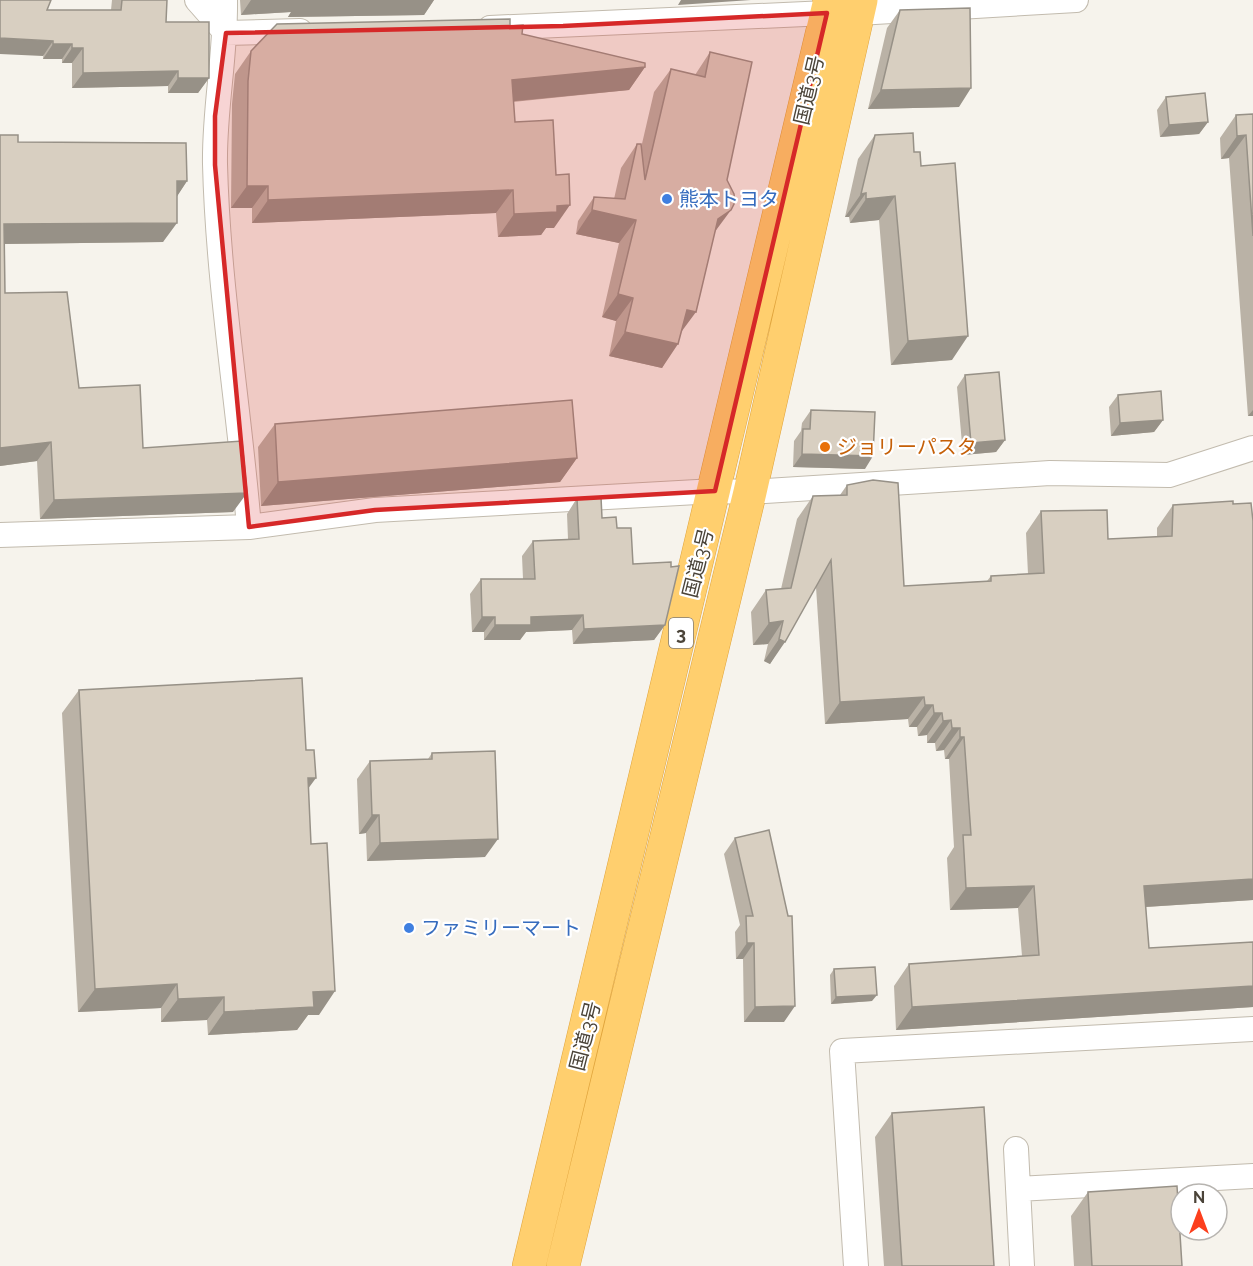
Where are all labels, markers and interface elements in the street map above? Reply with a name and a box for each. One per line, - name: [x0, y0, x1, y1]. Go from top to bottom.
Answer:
- street label: 国道3号: [789, 53, 829, 127]
- place label: 熊本トヨタ: [679, 187, 779, 211]
- marker: 熊本トヨタ: [660, 192, 674, 206]
- place label: ジョリーパスタ: [837, 435, 977, 459]
- marker: ジョリーパスタ: [818, 440, 832, 454]
- street label: 国道3号: [678, 526, 718, 600]
- road number: 3: [669, 618, 693, 648]
- place label: ファミリーマート: [421, 916, 581, 940]
- marker: ファミリーマート: [402, 921, 416, 935]
- street label: 国道3号: [565, 999, 605, 1073]
- north arrow: [1169, 1182, 1229, 1242]
- text: N: [1193, 1188, 1205, 1207]

